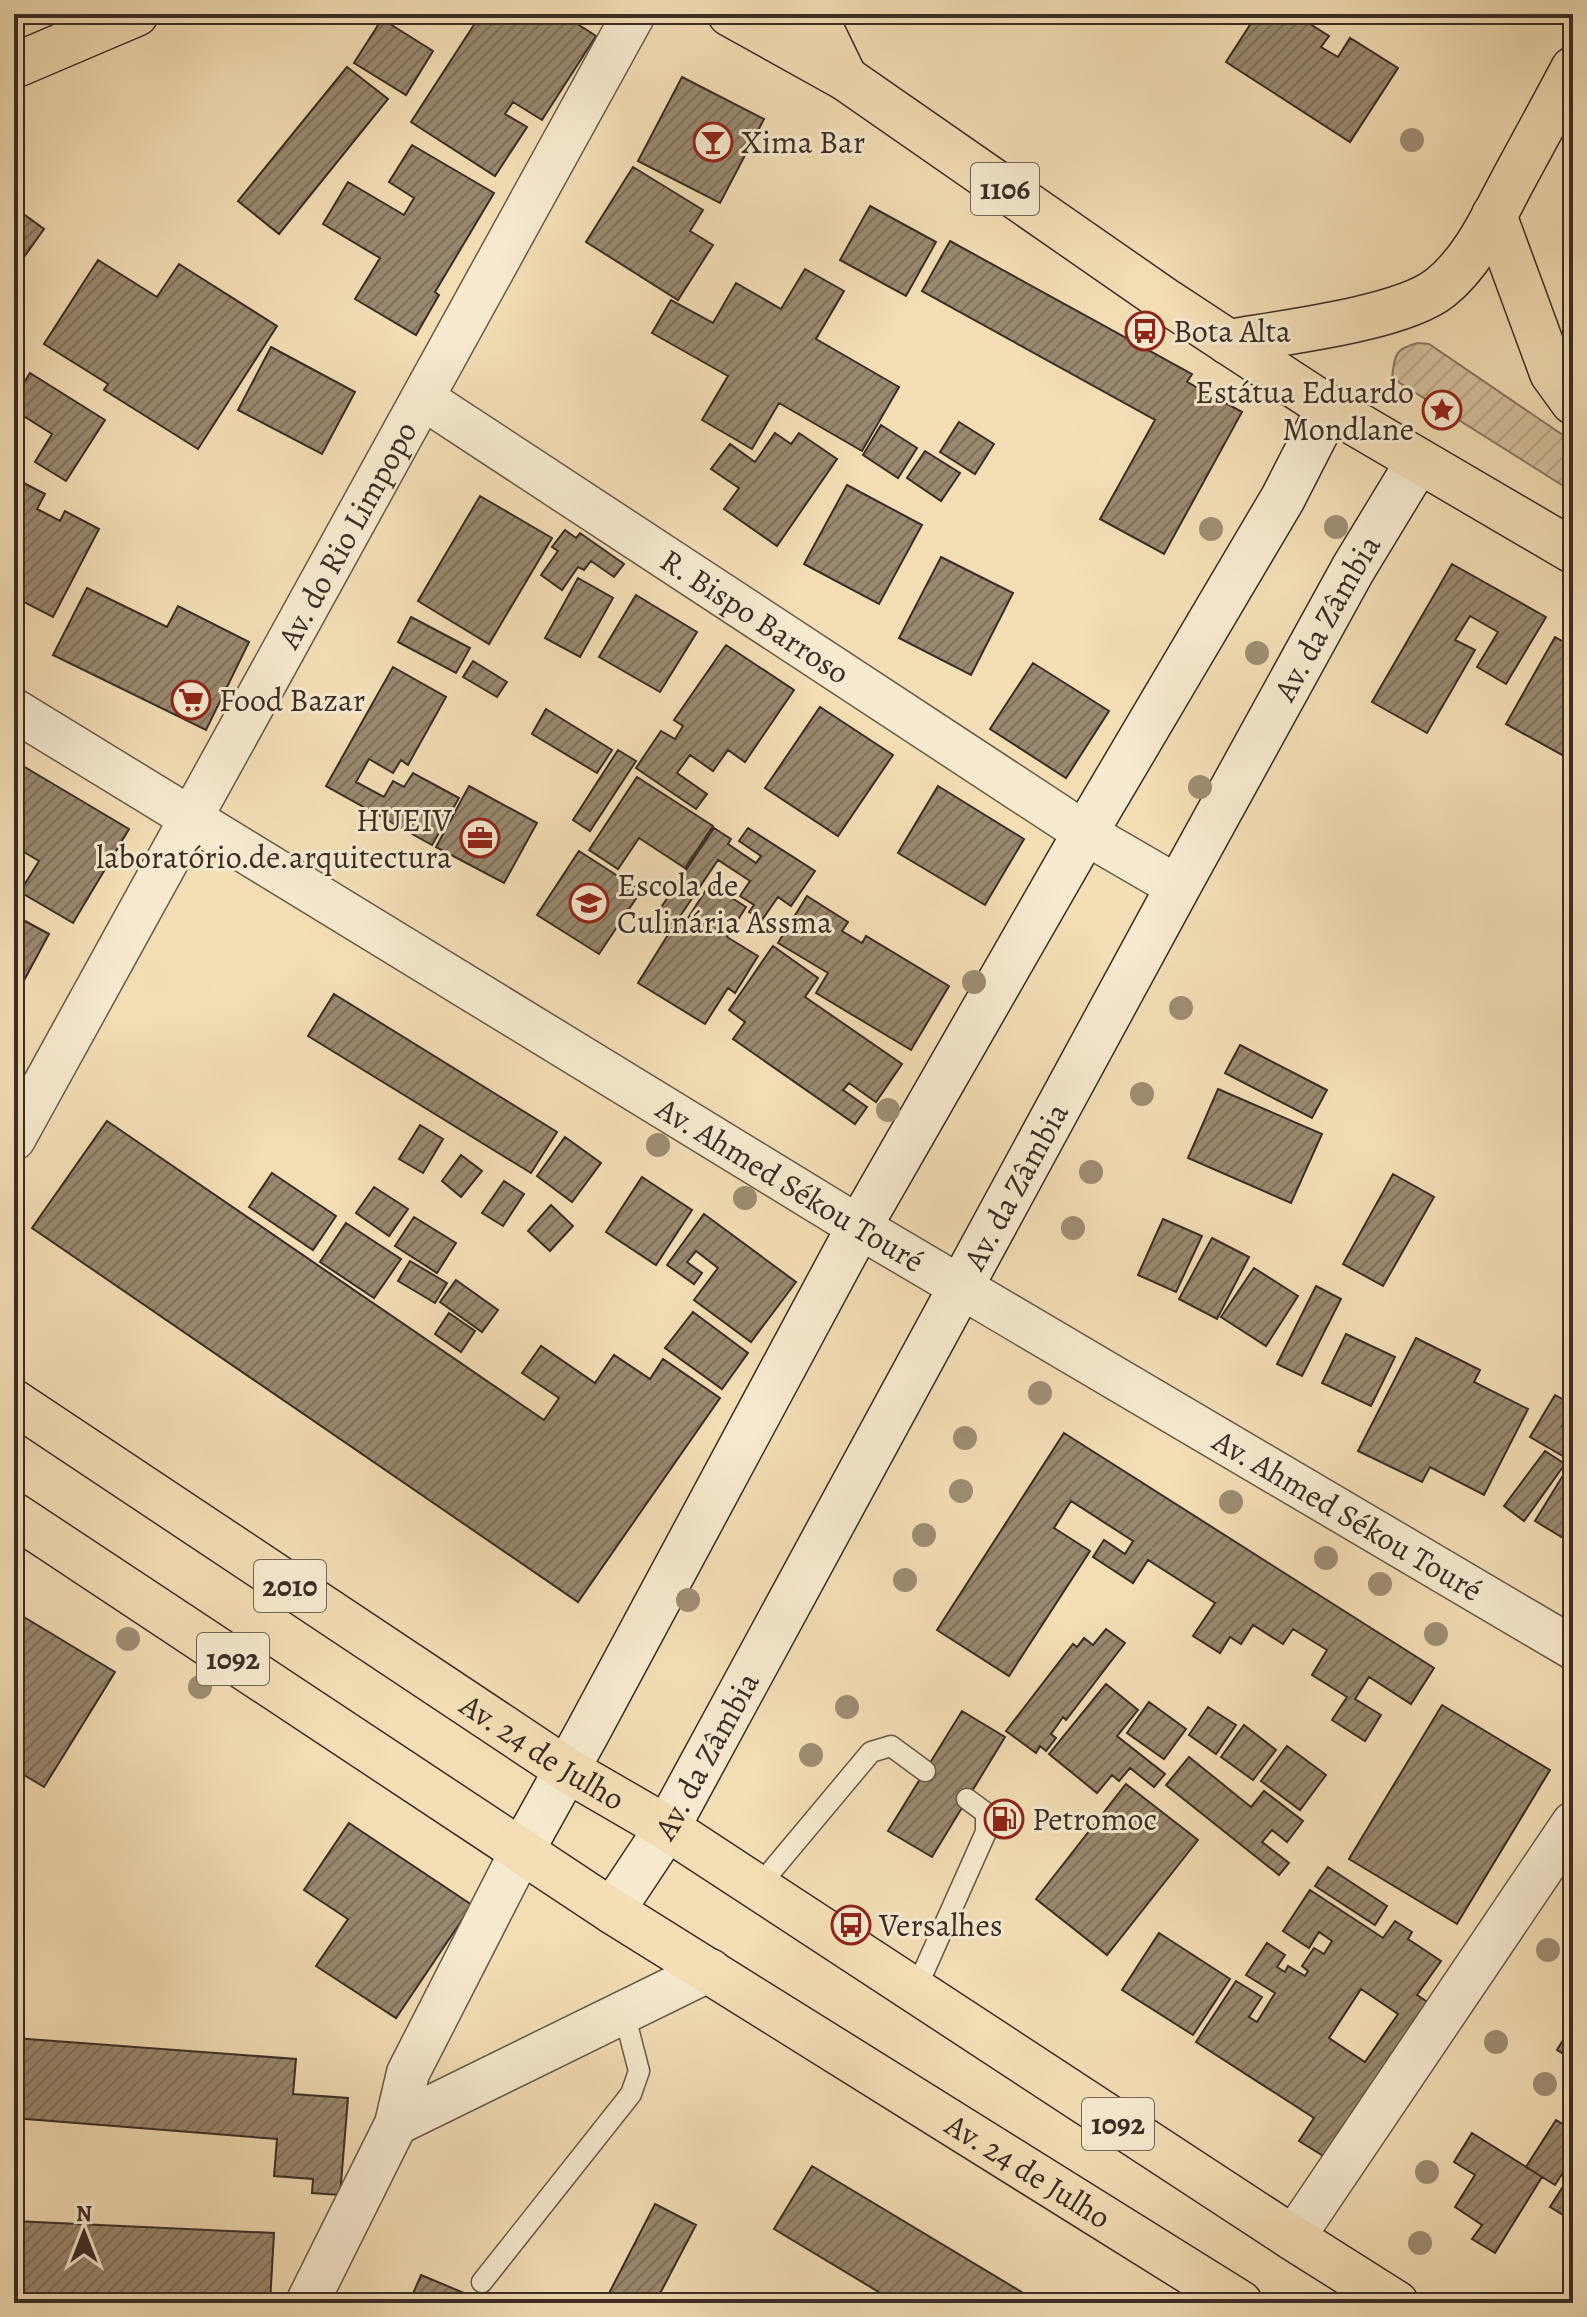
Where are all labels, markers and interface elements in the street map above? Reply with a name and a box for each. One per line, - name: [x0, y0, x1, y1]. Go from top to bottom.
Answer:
- place label: Xima Bar: [741, 120, 865, 164]
- bar icon: Xima Bar: [692, 121, 734, 163]
- road number: 1106: [971, 163, 1039, 215]
- place label: Bota Alta: [1173, 309, 1291, 353]
- bus stop icon: Bota Alta: [1124, 310, 1166, 352]
- place label: Estátua Eduardo Mondlane: [1195, 370, 1414, 451]
- place icon: Estátua Eduardo Mondlane: [1421, 389, 1463, 431]
- street label: Av. do Rio Limpopo: [266, 413, 427, 657]
- street label: Av. da Zâmbia: [1262, 526, 1391, 710]
- street label: R. Bispo Barroso: [652, 538, 858, 695]
- place label: Food Bazar: [219, 678, 365, 722]
- supermarket icon: Food Bazar: [170, 679, 212, 721]
- place label: HUEIV laboratório.de.arquitectura: [96, 798, 452, 879]
- office icon: HUEIV laboratório.de.arquitectura: [459, 817, 501, 859]
- place label: Escola de Culinária Assma: [617, 863, 832, 944]
- school or university icon: Escola de Culinária Assma: [568, 882, 610, 924]
- street label: Av. Ahmed Sékou Touré: [647, 1086, 932, 1283]
- street label: Av. da Zâmbia: [952, 1095, 1079, 1278]
- street label: Av. Ahmed Sékou Touré: [1204, 1418, 1491, 1612]
- road number: 2010: [254, 1560, 326, 1612]
- road number: 1092: [197, 1633, 269, 1685]
- street label: Av. da Zâmbia: [643, 1664, 770, 1849]
- street label: Av. 24 de Julho: [451, 1683, 633, 1821]
- place label: Petromoc: [1032, 1797, 1157, 1841]
- fuel station icon: Petromoc: [983, 1798, 1025, 1840]
- place label: Versalhes: [878, 1903, 1003, 1947]
- bus stop icon: Versalhes: [830, 1904, 872, 1946]
- road number: 1092: [1082, 2098, 1154, 2150]
- street label: Av. 24 de Julho: [936, 2102, 1119, 2239]
- north arrow: [44, 2193, 124, 2273]
- text: N: [76, 2199, 92, 2229]

